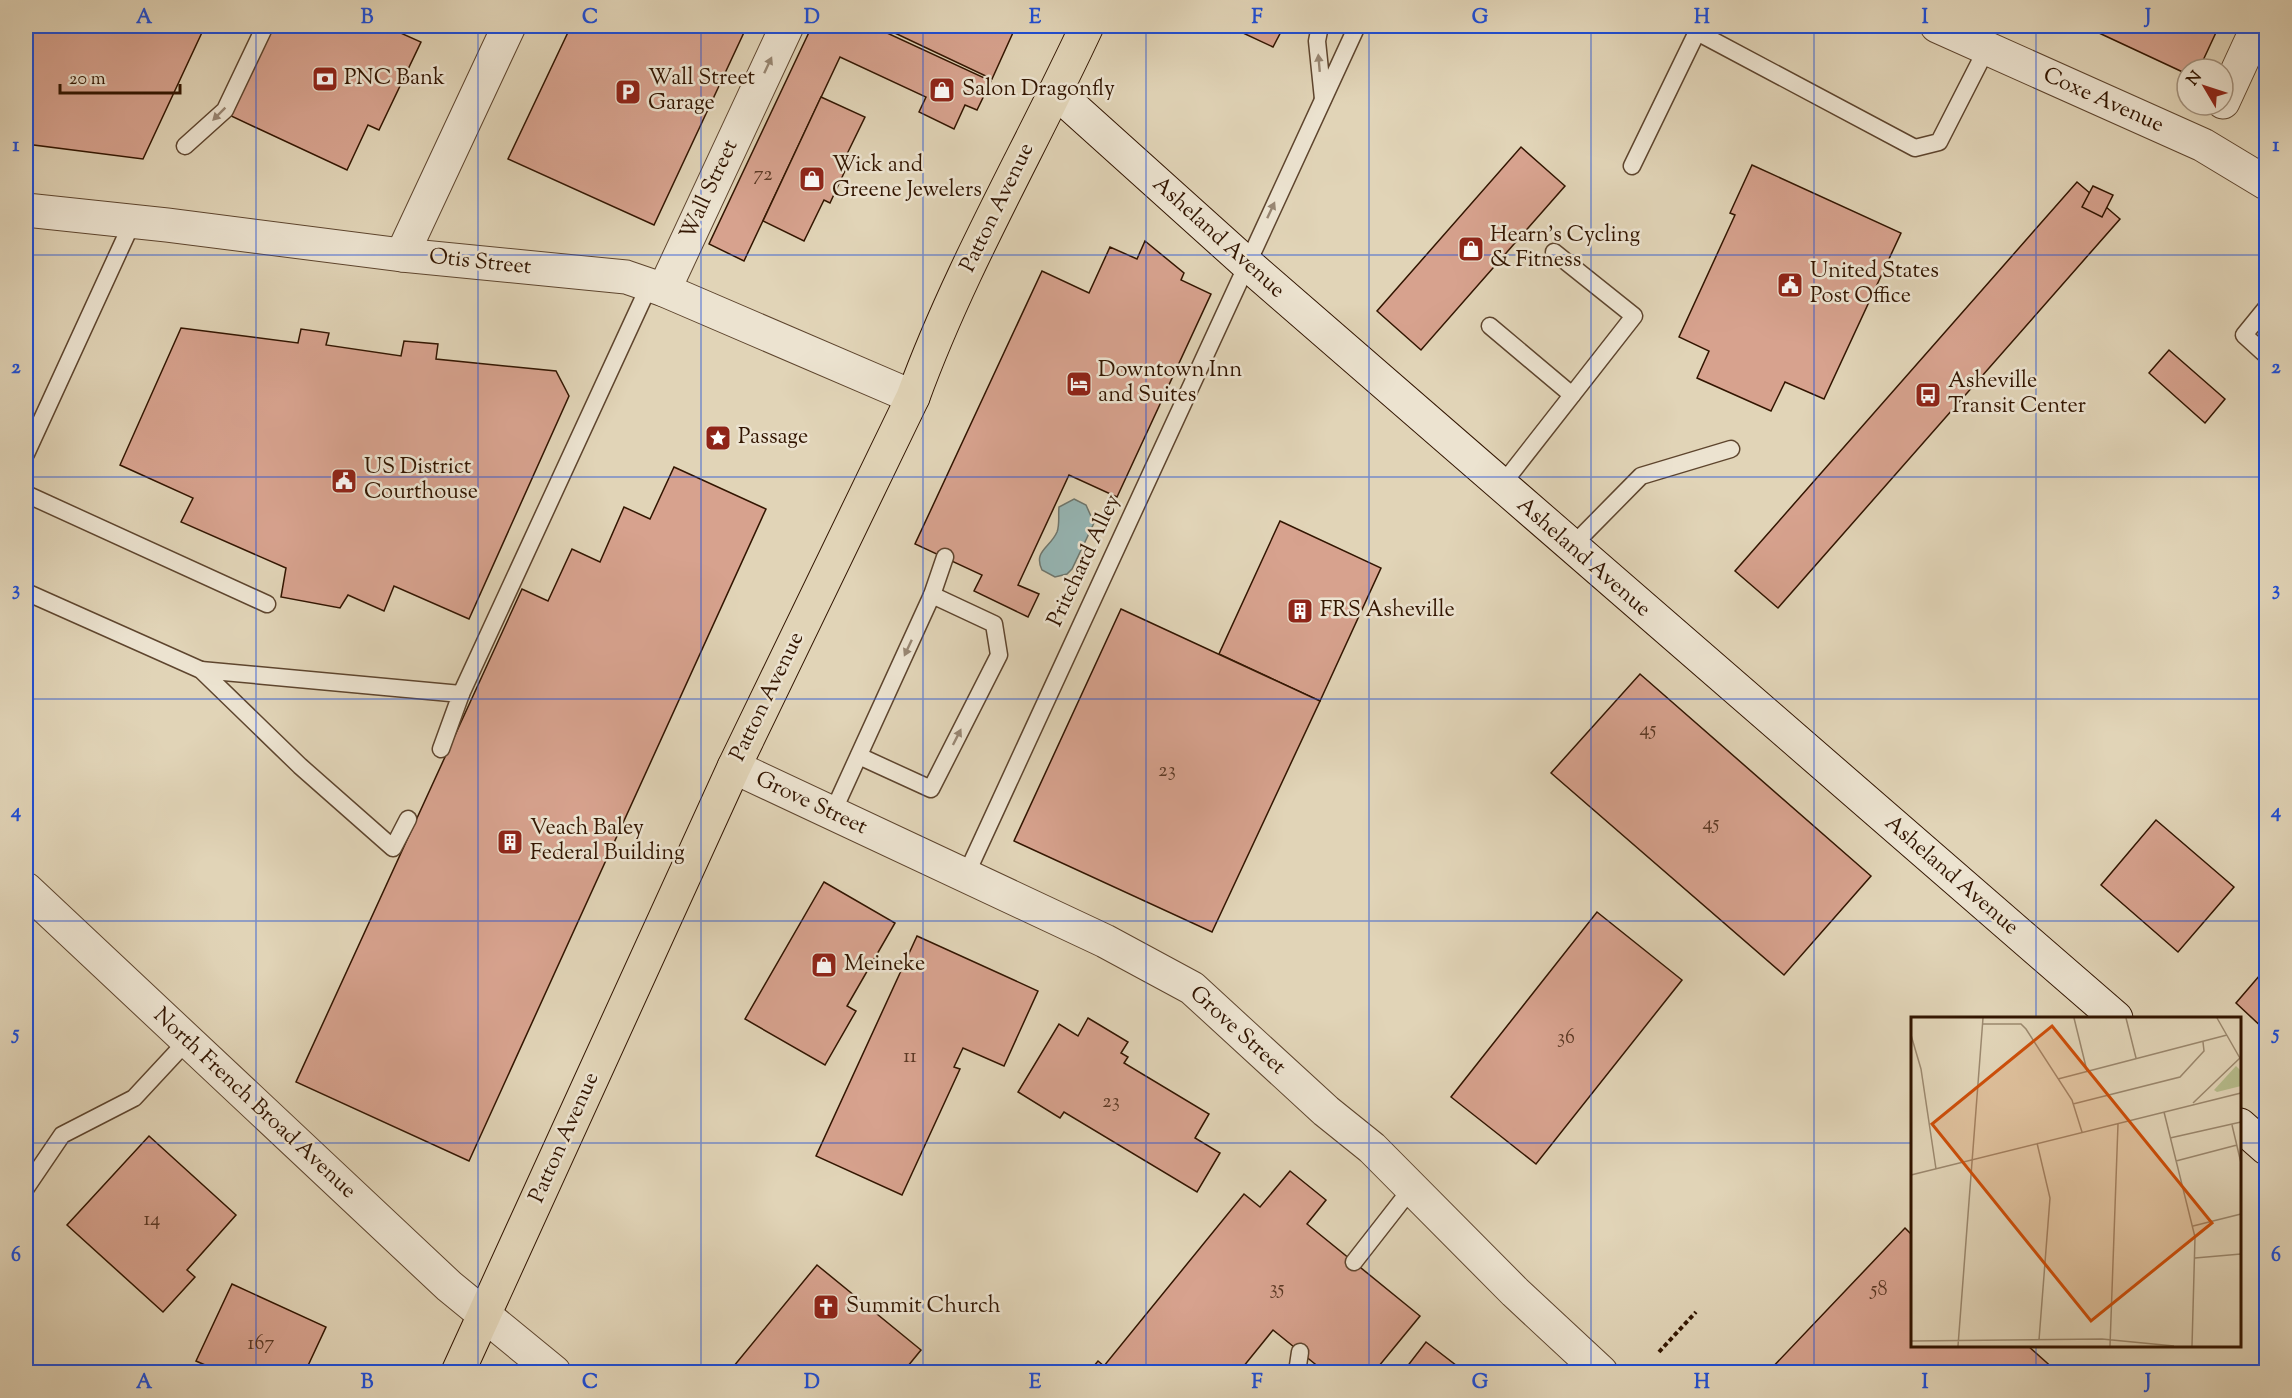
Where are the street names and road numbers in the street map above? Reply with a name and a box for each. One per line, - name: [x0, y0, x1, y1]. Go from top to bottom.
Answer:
- street label: Coxe Avenue: [2037, 60, 2169, 142]
- street label: Wall Street: [673, 134, 747, 245]
- street label: Patton Avenue: [953, 138, 1043, 278]
- street label: Asheland Avenue: [1144, 170, 1292, 306]
- street label: Otis Street: [427, 242, 533, 284]
- street label: Pritchard Alley: [1040, 490, 1130, 632]
- street label: Asheland Avenue: [1509, 490, 1657, 626]
- street label: Patton Avenue: [723, 627, 813, 767]
- street label: Grove Street: [750, 764, 873, 844]
- street label: Asheland Avenue: [1877, 808, 2025, 944]
- street label: Grove Street: [1182, 979, 1293, 1083]
- street label: North French Broad Avenue: [145, 1001, 363, 1207]
- street label: Patton Avenue: [522, 1067, 608, 1209]

